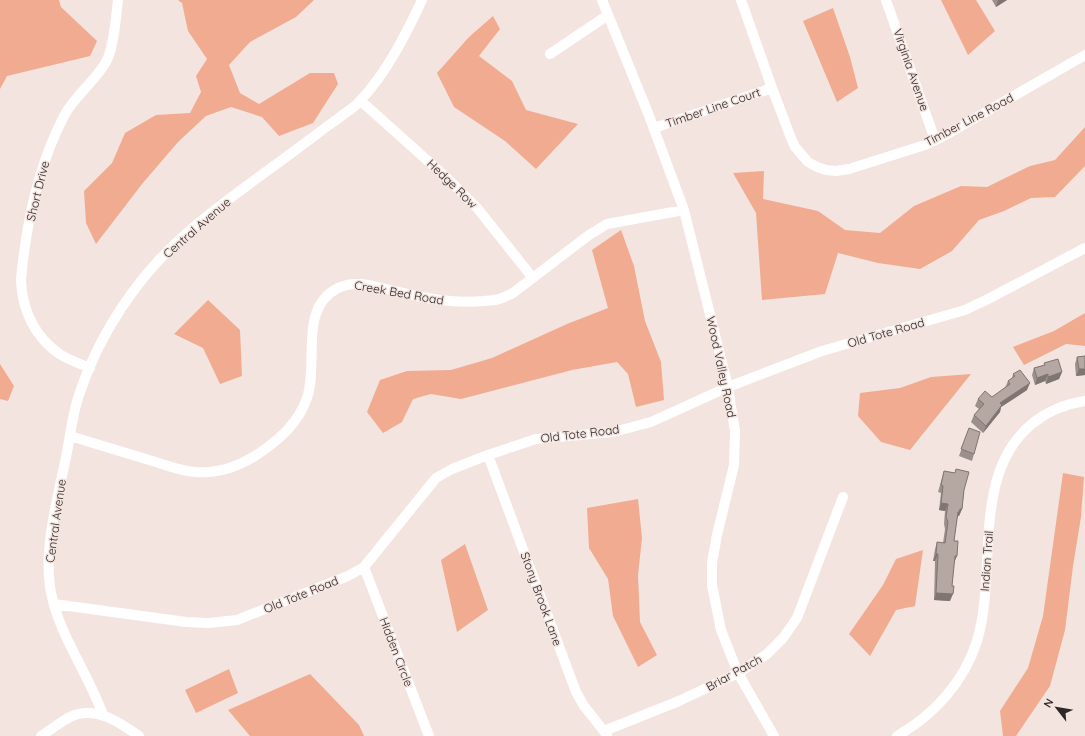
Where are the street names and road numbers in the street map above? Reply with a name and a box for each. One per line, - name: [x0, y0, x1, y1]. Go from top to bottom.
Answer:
- street label: Virginia Avenue: [890, 27, 933, 113]
- street label: Timber Line Court: [663, 84, 762, 131]
- street label: Timber Line Road: [922, 90, 1016, 149]
- street label: Hedge Row: [424, 156, 481, 211]
- street label: Short Drive: [23, 159, 52, 223]
- street label: Central Avenue: [160, 194, 234, 261]
- street label: Creek Bed Road: [353, 277, 445, 308]
- street label: Old Tote Road: [846, 314, 926, 351]
- street label: Wood Valley Road: [703, 315, 740, 419]
- street label: Old Tote Road: [540, 421, 620, 446]
- street label: Central Avenue: [42, 478, 69, 564]
- street label: Indian Trail: [977, 530, 996, 592]
- street label: Stony Brook Lane: [518, 550, 565, 648]
- street label: Old Tote Road: [261, 573, 340, 616]
- street label: Hidden Circle: [376, 615, 417, 689]
- street label: Briar Patch: [703, 651, 764, 694]

